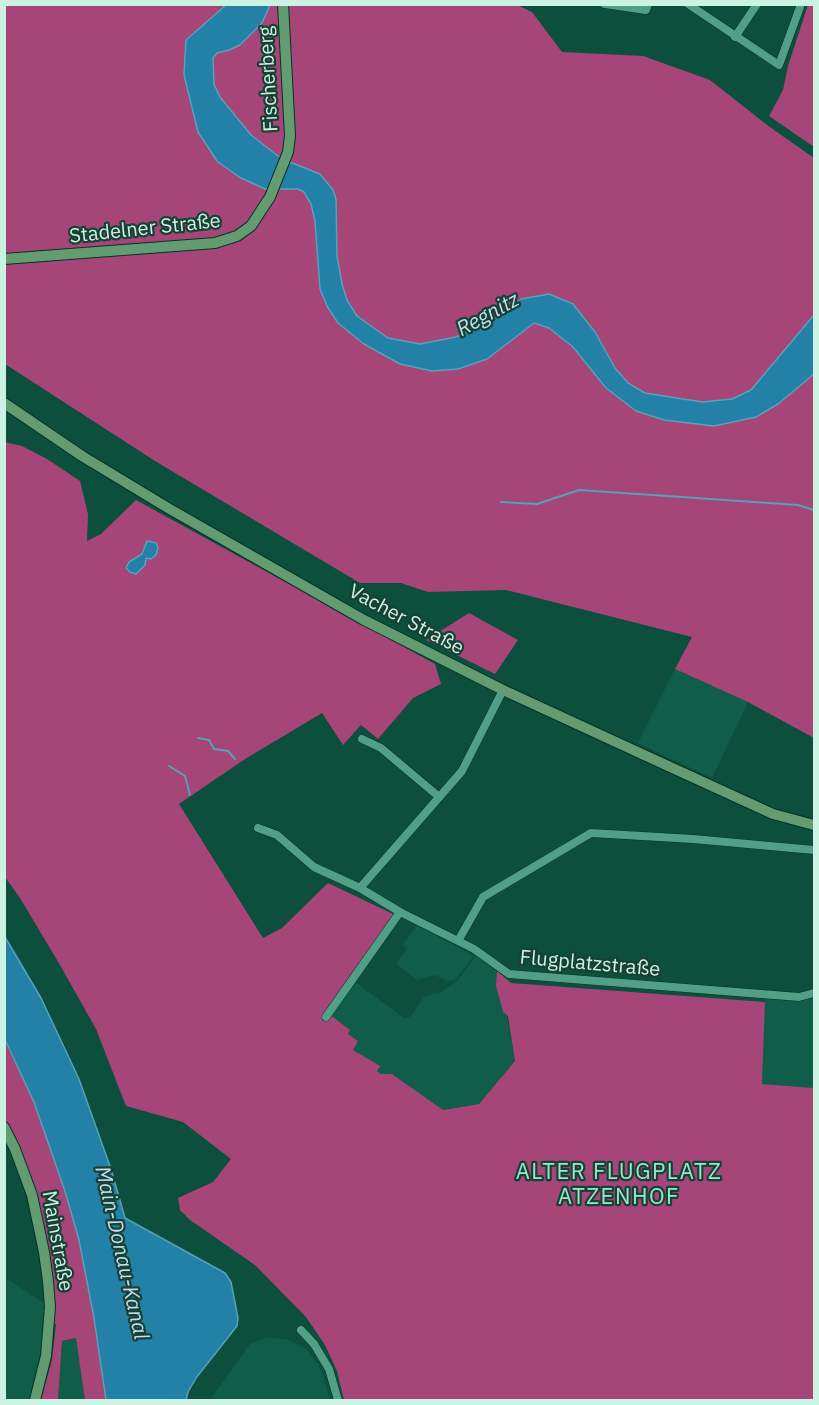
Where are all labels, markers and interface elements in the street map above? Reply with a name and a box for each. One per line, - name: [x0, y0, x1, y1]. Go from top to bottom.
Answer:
- street label: Fischerberg: [254, 26, 284, 132]
- street label: Stadelner Straße: [68, 209, 222, 249]
- water label: Regnitz: [452, 288, 524, 342]
- street label: Vacher Straße: [344, 580, 468, 660]
- street label: Flugplatzstraße: [519, 946, 661, 982]
- district label: ALTER FLUGPLATZ ATZENHOF: [516, 1160, 722, 1212]
- water label: Main-Donau-Kanal: [89, 1164, 153, 1342]
- street label: Mainstraße: [36, 1189, 78, 1293]

